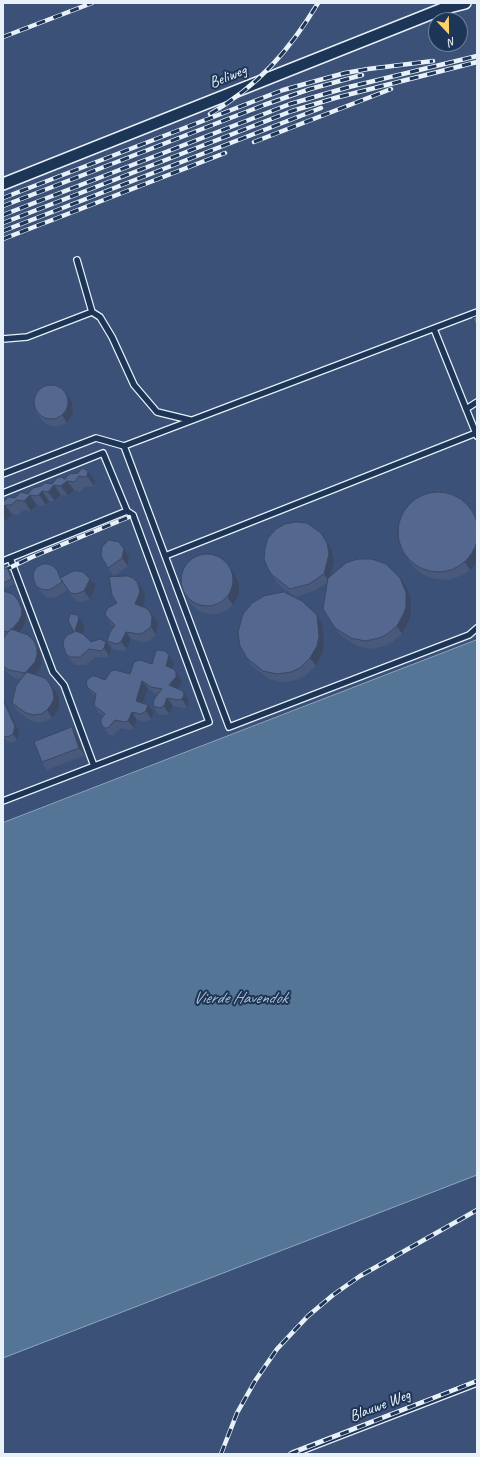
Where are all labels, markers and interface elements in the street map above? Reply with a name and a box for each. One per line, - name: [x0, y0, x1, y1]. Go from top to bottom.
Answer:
- north arrow: [428, 12, 468, 52]
- text: N: [446, 34, 458, 50]
- street label: Beliweg: [207, 61, 249, 93]
- water label: Vierde Havendok: [193, 989, 287, 1009]
- street label: Blauwe Weg: [347, 1386, 413, 1426]

